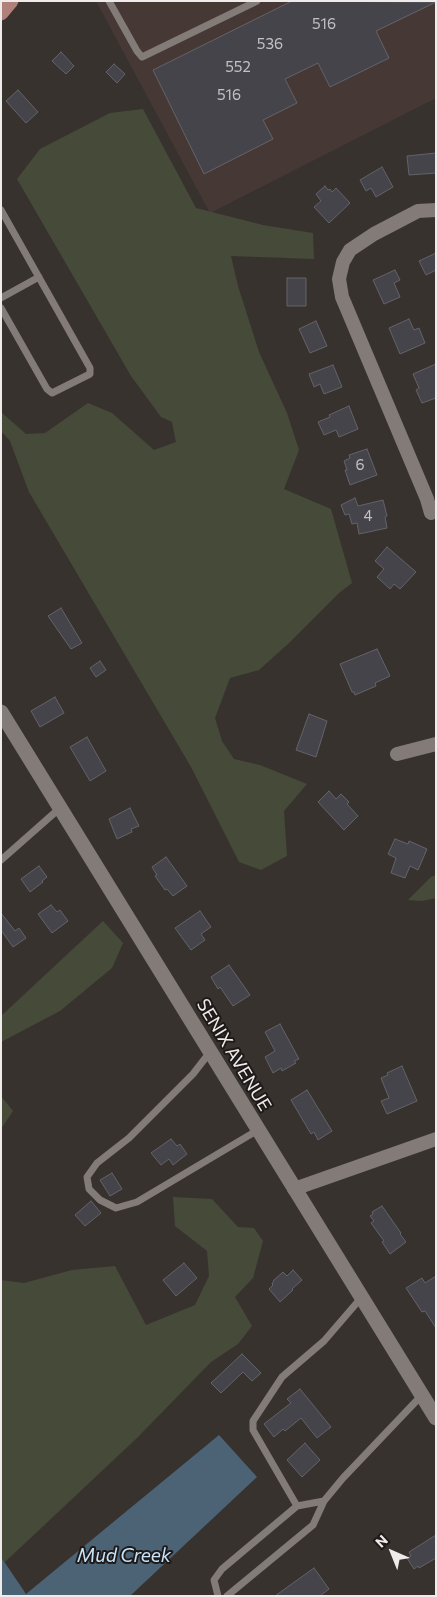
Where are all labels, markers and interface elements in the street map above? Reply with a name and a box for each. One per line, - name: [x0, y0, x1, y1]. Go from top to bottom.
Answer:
- house number: 516: [312, 15, 336, 33]
- house number: 536: [257, 35, 283, 53]
- house number: 552: [225, 58, 251, 76]
- house number: 516: [217, 86, 241, 104]
- house number: 6: [355, 456, 365, 474]
- house number: 4: [364, 507, 372, 525]
- street label: SENIX AVENUE: [192, 995, 276, 1115]
- north arrow: [367, 1527, 417, 1577]
- text: N: [372, 1531, 391, 1551]
- water label: Mud Creek: [77, 1545, 171, 1567]

